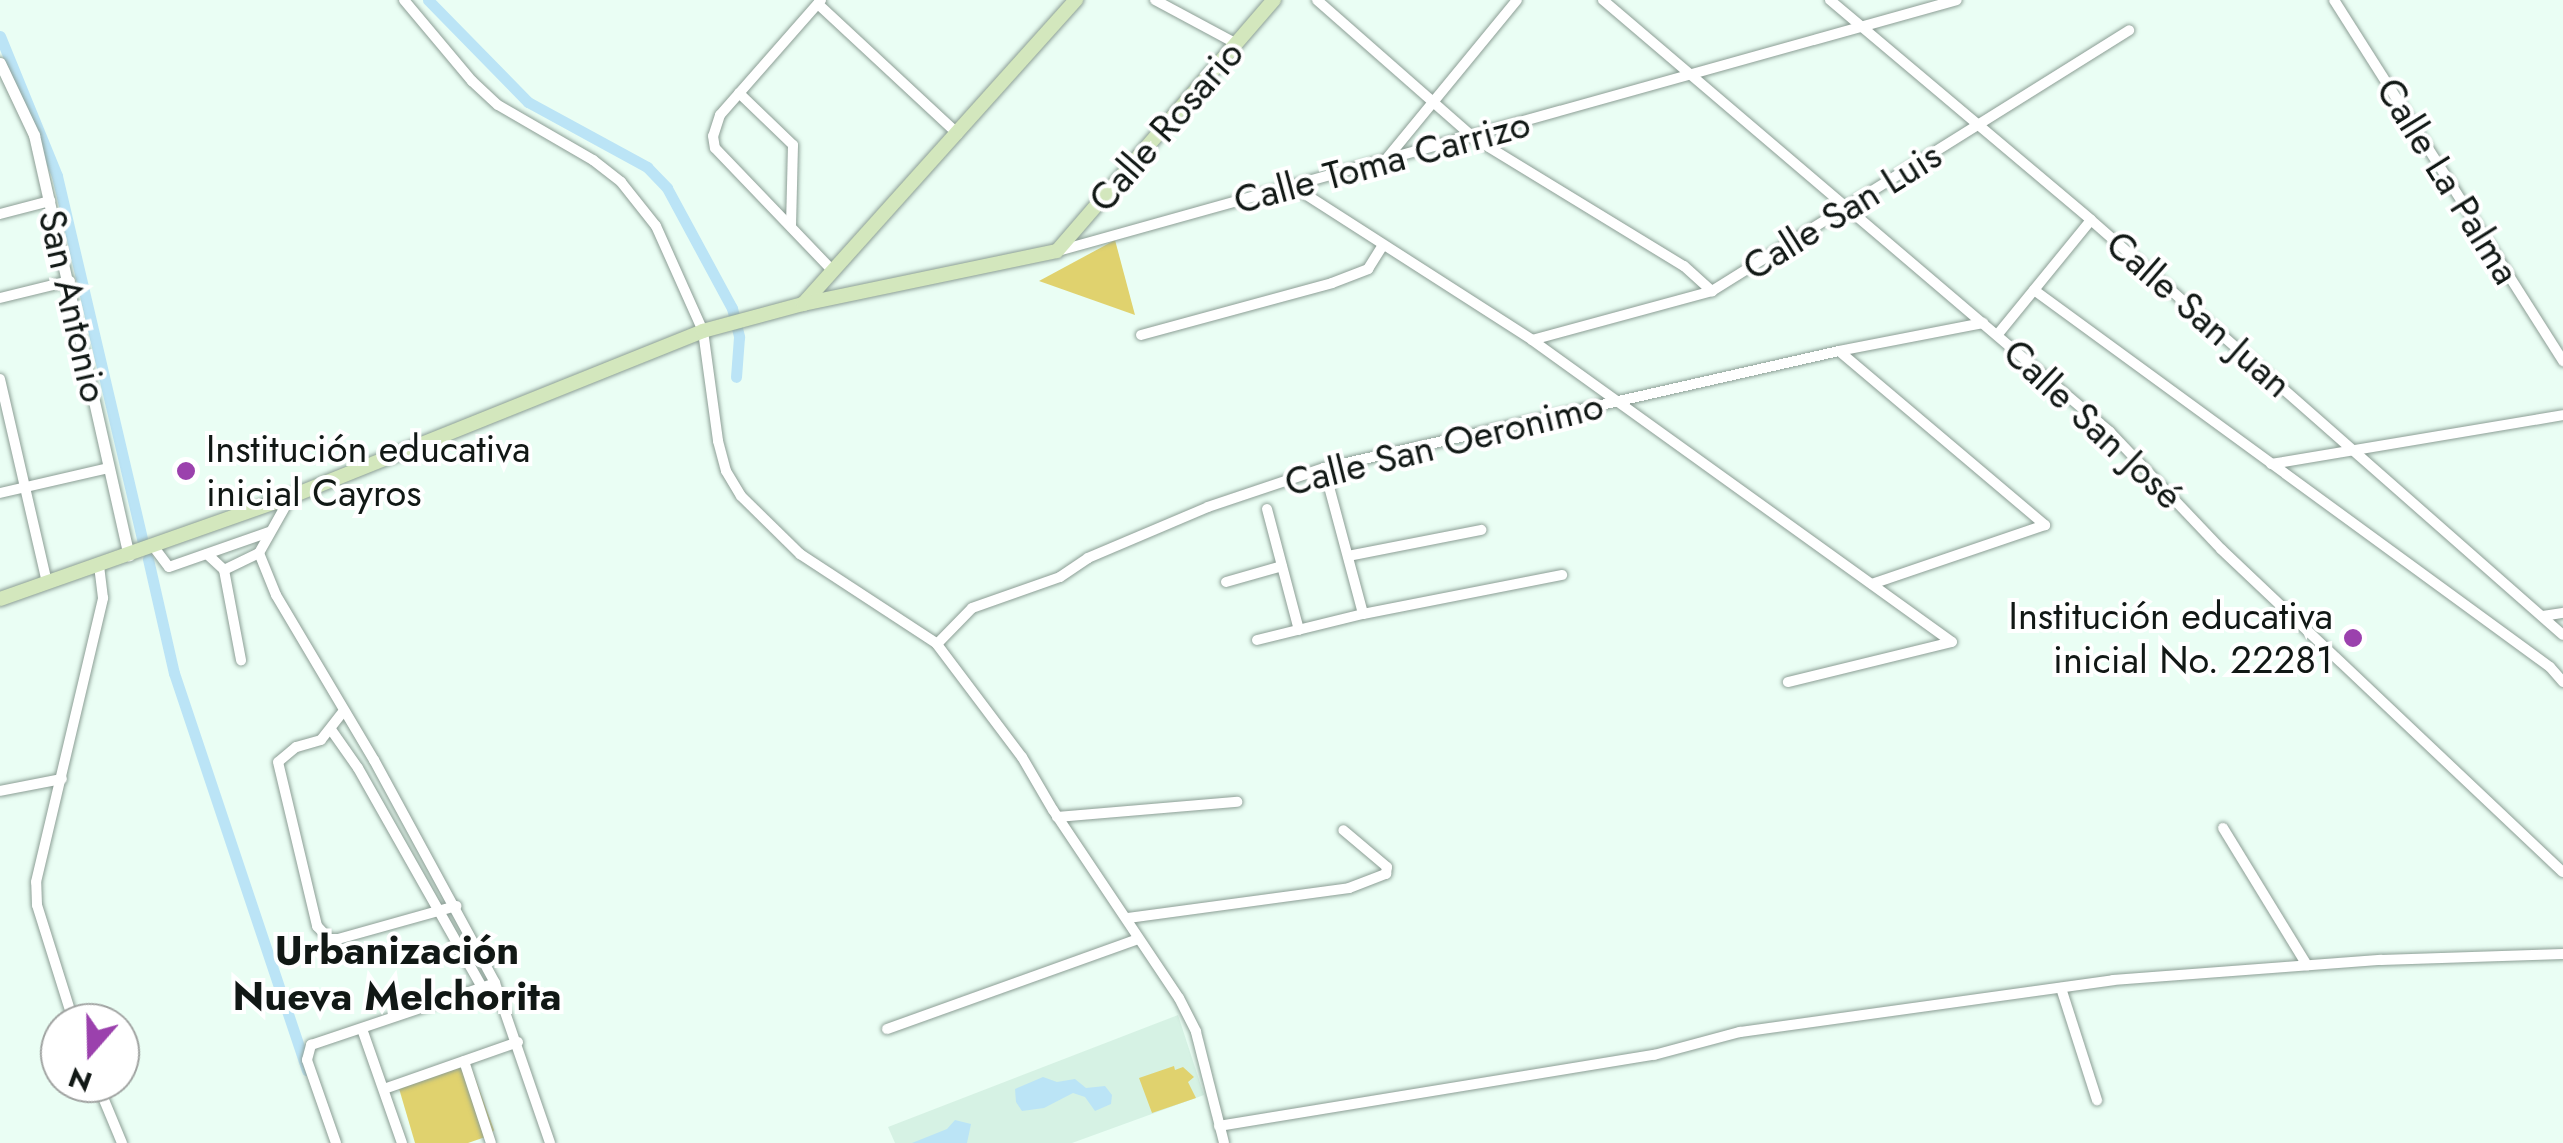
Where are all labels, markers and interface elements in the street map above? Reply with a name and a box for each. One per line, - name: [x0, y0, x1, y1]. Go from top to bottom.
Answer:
- street label: Calle Rosario: [1079, 31, 1253, 221]
- street label: Calle La Palma: [2367, 70, 2529, 292]
- street label: Calle Toma Carrizo: [1229, 101, 1535, 223]
- street label: Calle San Luis: [1735, 132, 1949, 290]
- street label: San Antonio: [29, 205, 117, 407]
- street label: Calle San Juan: [2097, 221, 2301, 407]
- street label: Calle San José: [1994, 330, 2192, 518]
- street label: Calle San Oeronimo: [1280, 382, 1608, 506]
- place label: Institución educativa inicial Cayros: [206, 426, 530, 516]
- marker: Institución educativa inicial Cayros: [175, 460, 197, 482]
- place label: Institución educativa inicial No. 22281: [2009, 593, 2333, 682]
- marker: Institución educativa inicial No. 22281: [2342, 627, 2364, 649]
- district label: Urbanización Nueva Melchorita: [233, 926, 561, 1020]
- north arrow: [40, 1003, 140, 1103]
- text: N: [63, 1057, 98, 1103]

